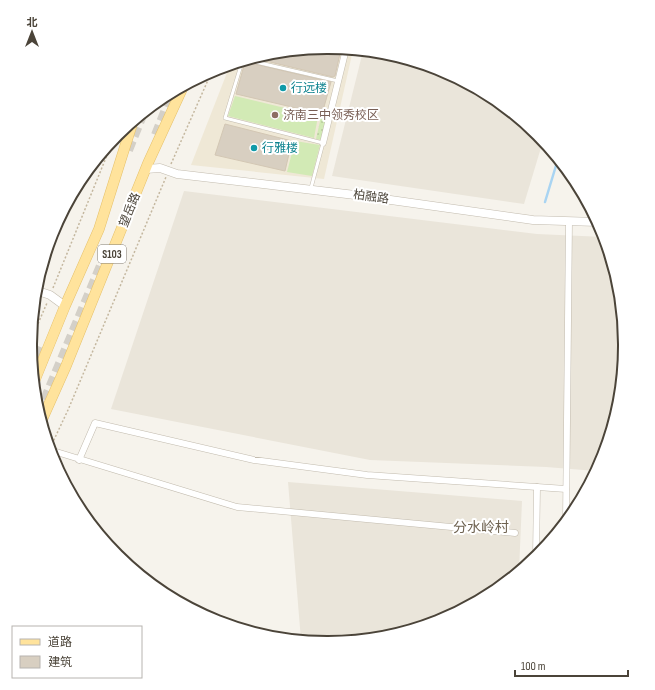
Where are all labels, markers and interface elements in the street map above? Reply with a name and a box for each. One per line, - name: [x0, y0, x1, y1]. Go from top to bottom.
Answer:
- north arrow: [12, 12, 52, 52]
- text: 北: [27, 16, 38, 29]
- place label: 行远楼: [291, 81, 327, 96]
- marker: 行远楼: [278, 83, 288, 93]
- place label: 济南三中领秀校区: [283, 108, 379, 123]
- marker: 济南三中领秀校区: [270, 110, 280, 120]
- place label: 行雅楼: [262, 141, 298, 156]
- marker: 行雅楼: [249, 143, 259, 153]
- street label: 柏融路: [352, 187, 390, 207]
- street label: 望岳路: [116, 190, 144, 230]
- road number: S103: [98, 245, 126, 263]
- district label: 分水岭村: [453, 519, 509, 536]
- legend: [12, 626, 142, 678]
- text: 道路: [48, 635, 72, 650]
- scale bar: [515, 652, 628, 678]
- text: 建筑: [48, 655, 72, 670]
- text: 100 m: [521, 659, 546, 674]

